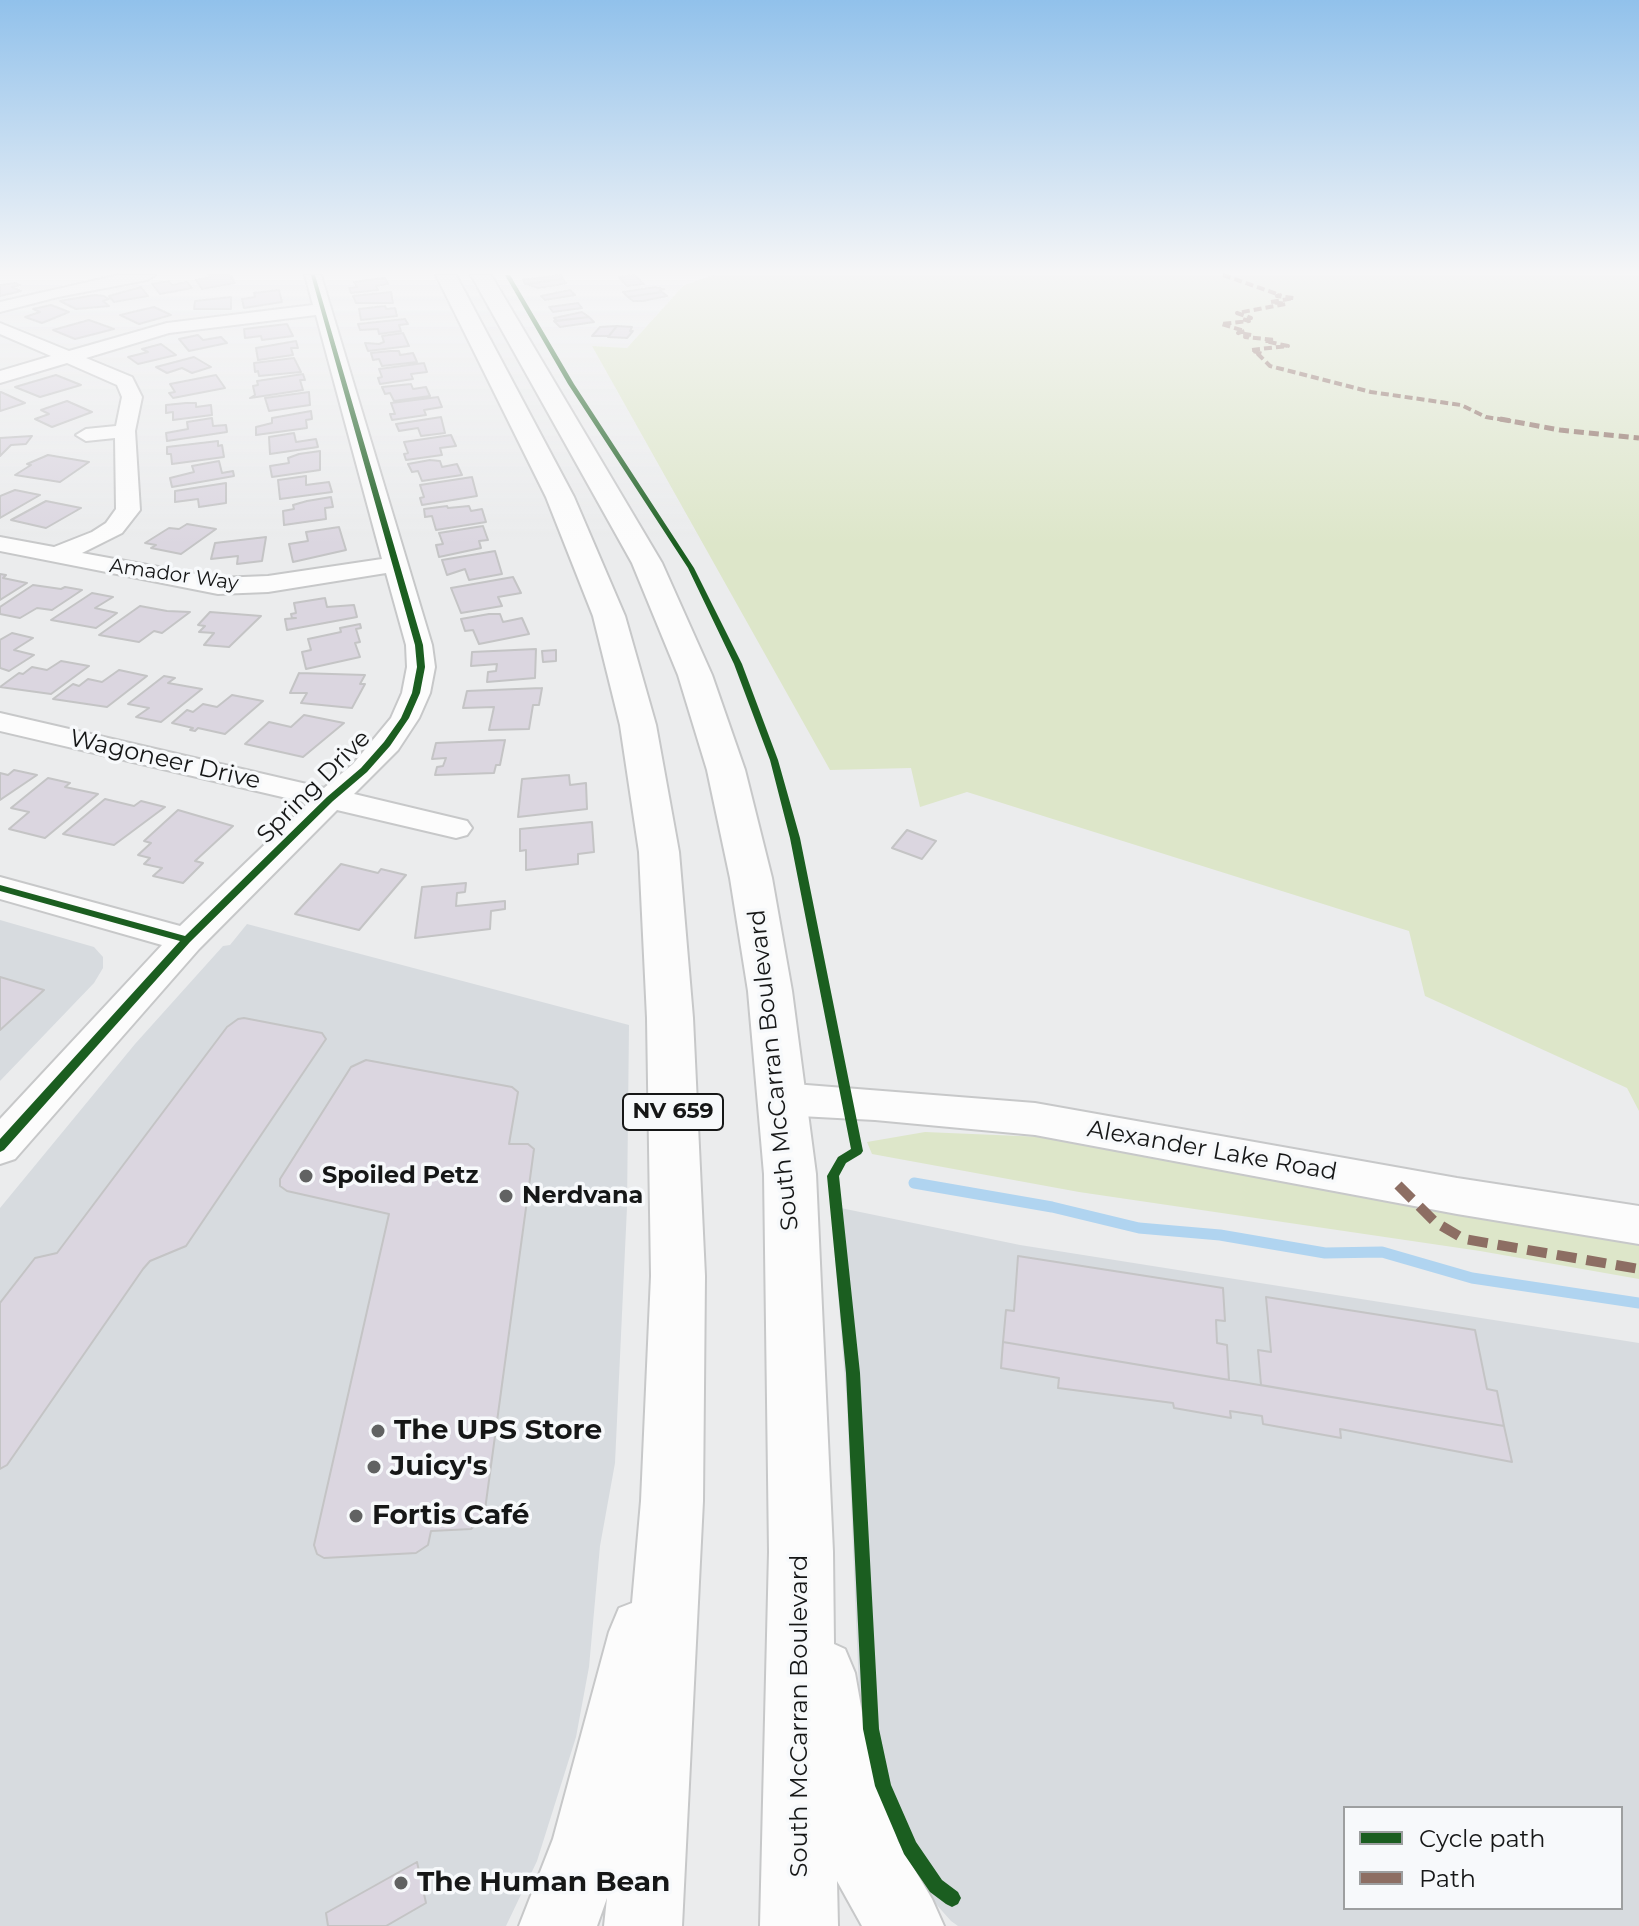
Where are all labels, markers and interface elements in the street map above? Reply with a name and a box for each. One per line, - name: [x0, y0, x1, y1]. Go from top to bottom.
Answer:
- street label: Amador Way: [108, 554, 240, 596]
- street label: Wagoneer Drive: [67, 724, 263, 796]
- street label: Spring Drive: [251, 724, 377, 850]
- street label: South McCarran Boulevard: [743, 908, 805, 1232]
- road number: NV 659: [623, 1094, 723, 1130]
- street label: Alexander Lake Road: [1085, 1115, 1339, 1187]
- place label: Spoiled Petz: [322, 1162, 478, 1190]
- marker: Spoiled Petz: [297, 1167, 315, 1185]
- place label: Nerdvana: [522, 1182, 643, 1210]
- marker: Nerdvana: [497, 1187, 515, 1205]
- place label: The UPS Store: [394, 1414, 602, 1448]
- marker: The UPS Store: [369, 1422, 387, 1440]
- place label: Juicy's: [390, 1450, 488, 1484]
- marker: Juicy's: [365, 1458, 383, 1476]
- place label: Fortis Café: [372, 1499, 529, 1533]
- marker: Fortis Café: [347, 1507, 365, 1525]
- street label: South McCarran Boulevard: [786, 1555, 814, 1877]
- legend: [1343, 1806, 1623, 1910]
- text: Cycle path: [1419, 1824, 1546, 1853]
- text: Path: [1419, 1864, 1476, 1893]
- place label: The Human Bean: [417, 1866, 670, 1900]
- marker: The Human Bean: [392, 1874, 410, 1892]

